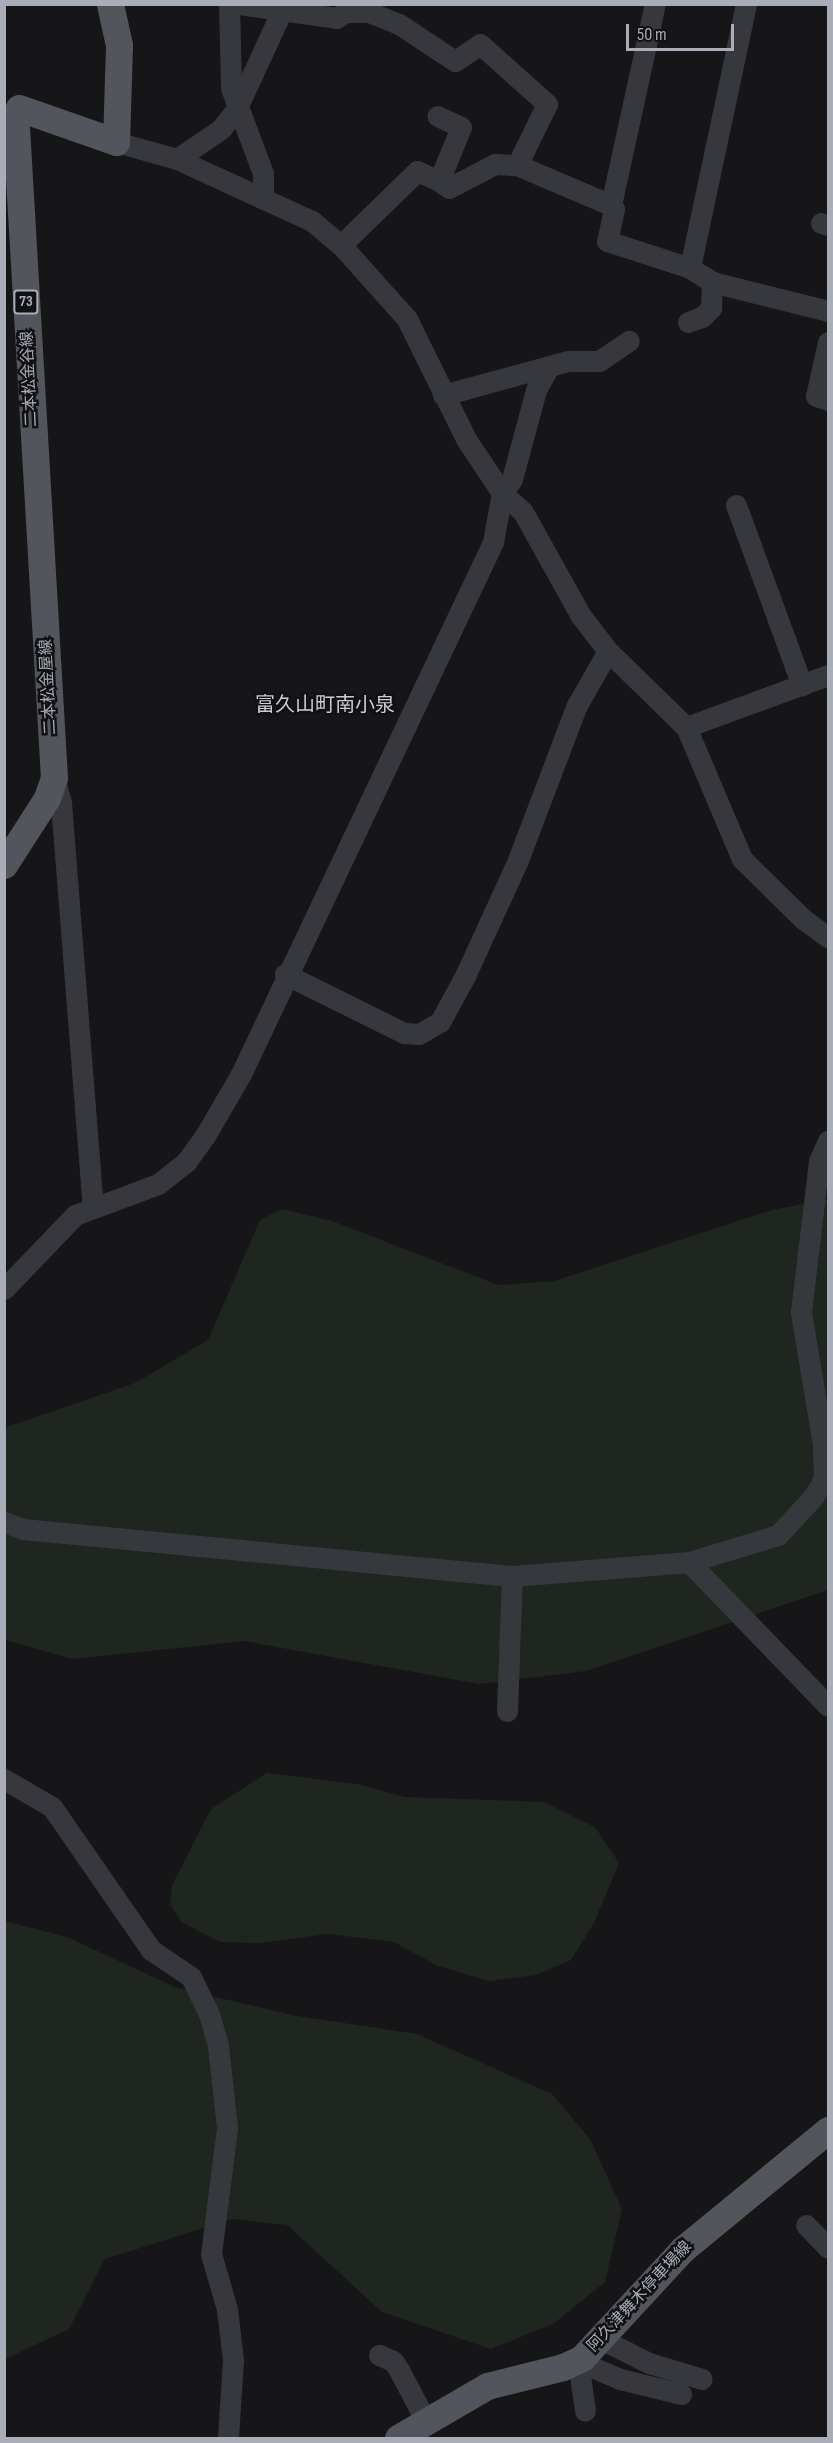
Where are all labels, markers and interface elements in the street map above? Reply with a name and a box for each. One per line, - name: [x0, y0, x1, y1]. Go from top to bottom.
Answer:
- scale bar: [629, 12, 737, 50]
- text: 50 m: [637, 24, 667, 45]
- road number: 73: [12, 290, 40, 314]
- street label: 二本松金谷線: [18, 331, 42, 427]
- street label: 二本松金屋線: [37, 639, 61, 735]
- district label: 富久山町南小泉: [255, 693, 395, 717]
- street label: 阿久津舞木停車場線: [584, 2238, 696, 2356]

